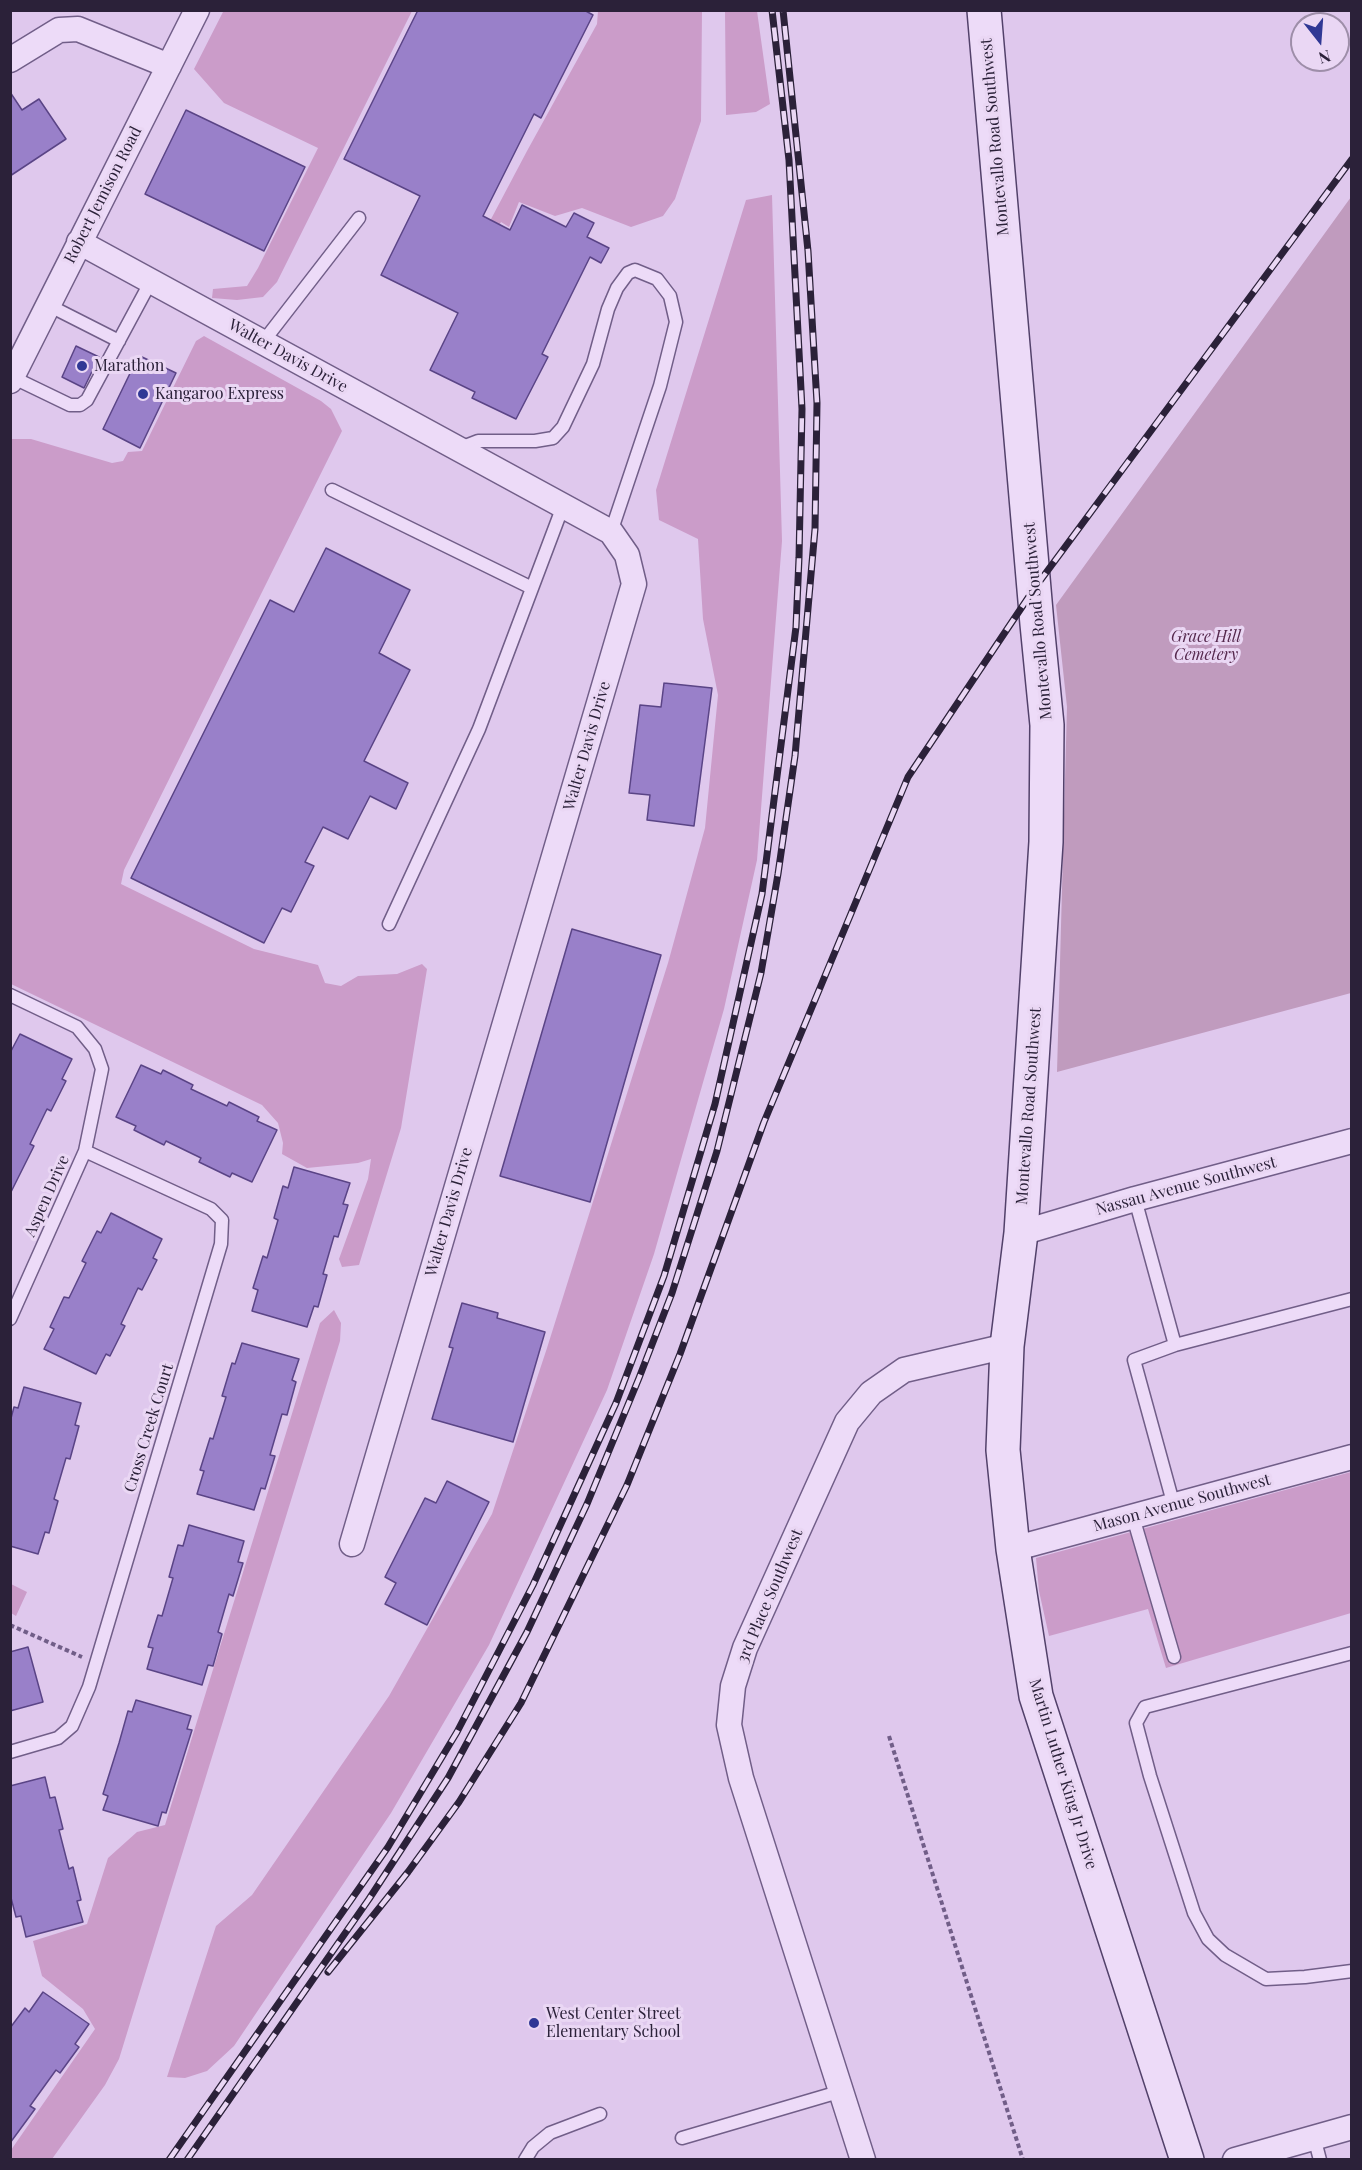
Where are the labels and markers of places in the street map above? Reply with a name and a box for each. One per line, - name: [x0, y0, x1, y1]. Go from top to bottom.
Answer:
- place label: Marathon: [94, 356, 164, 376]
- marker: Marathon: [75, 359, 89, 373]
- place label: Kangaroo Express: [155, 384, 284, 404]
- marker: Kangaroo Express: [136, 387, 150, 401]
- place label: West Center Street Elementary School: [546, 2004, 681, 2042]
- marker: West Center Street Elementary School: [527, 2016, 541, 2030]

